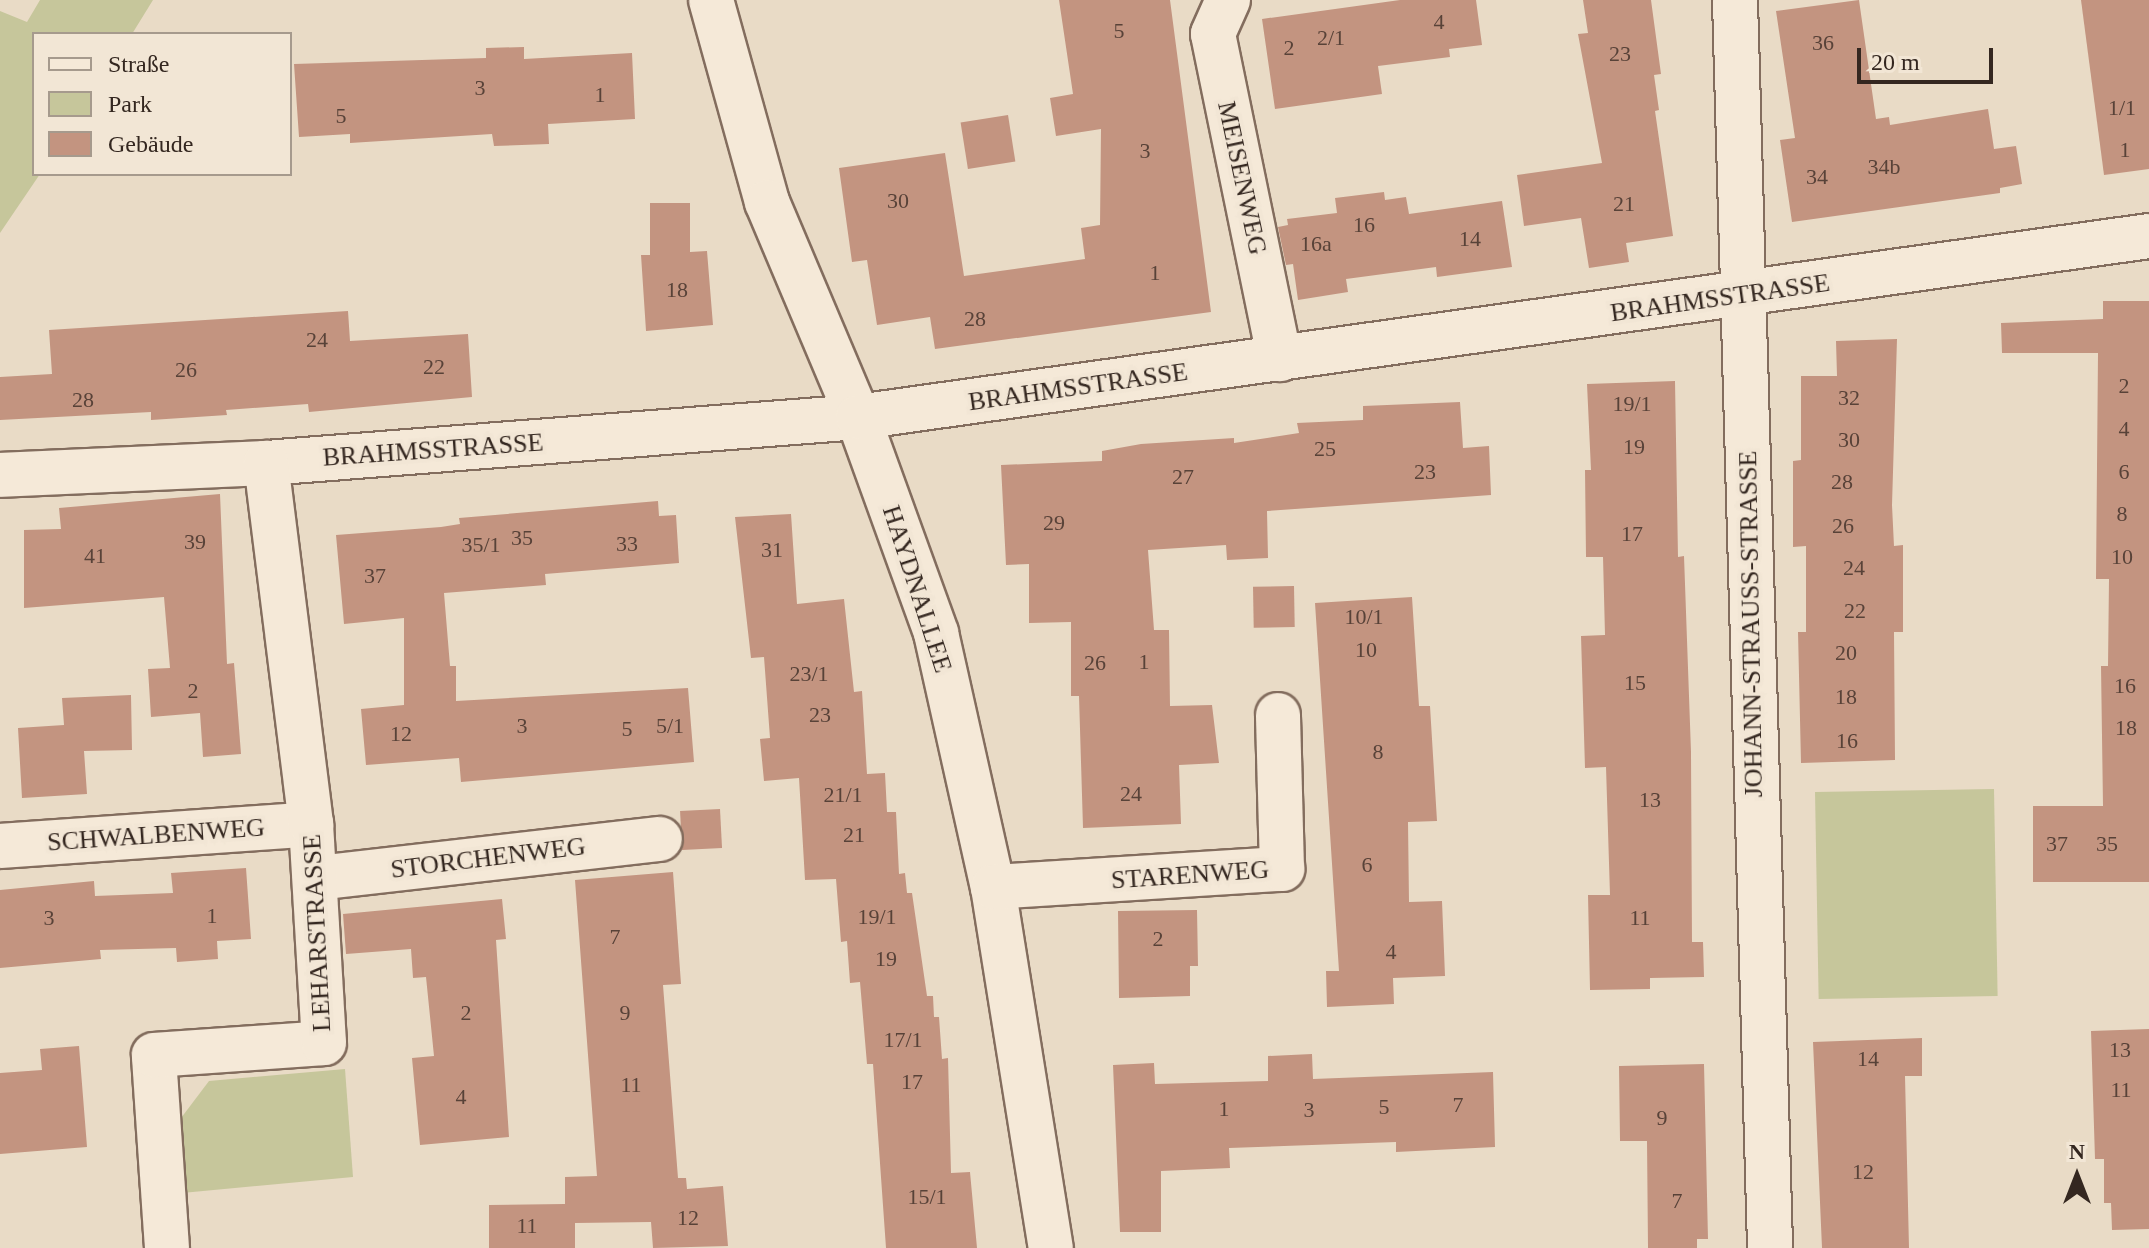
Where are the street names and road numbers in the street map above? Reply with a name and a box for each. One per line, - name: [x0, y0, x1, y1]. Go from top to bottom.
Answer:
- street label: MEISENWEG: [1211, 98, 1273, 258]
- street label: BRAHMSSTRASSE: [1608, 267, 1832, 329]
- street label: BRAHMSSTRASSE: [966, 356, 1190, 418]
- street label: BRAHMSSTRASSE: [322, 427, 544, 473]
- street label: JOHANN-STRAUSS-STRASSE: [1732, 450, 1770, 798]
- street label: HAYDNALLEE: [875, 502, 959, 676]
- street label: SCHWALBENWEG: [46, 812, 266, 858]
- street label: STORCHENWEG: [389, 831, 587, 885]
- street label: LEHARSTRASSE: [296, 833, 338, 1033]
- street label: STARENWEG: [1110, 854, 1270, 896]

